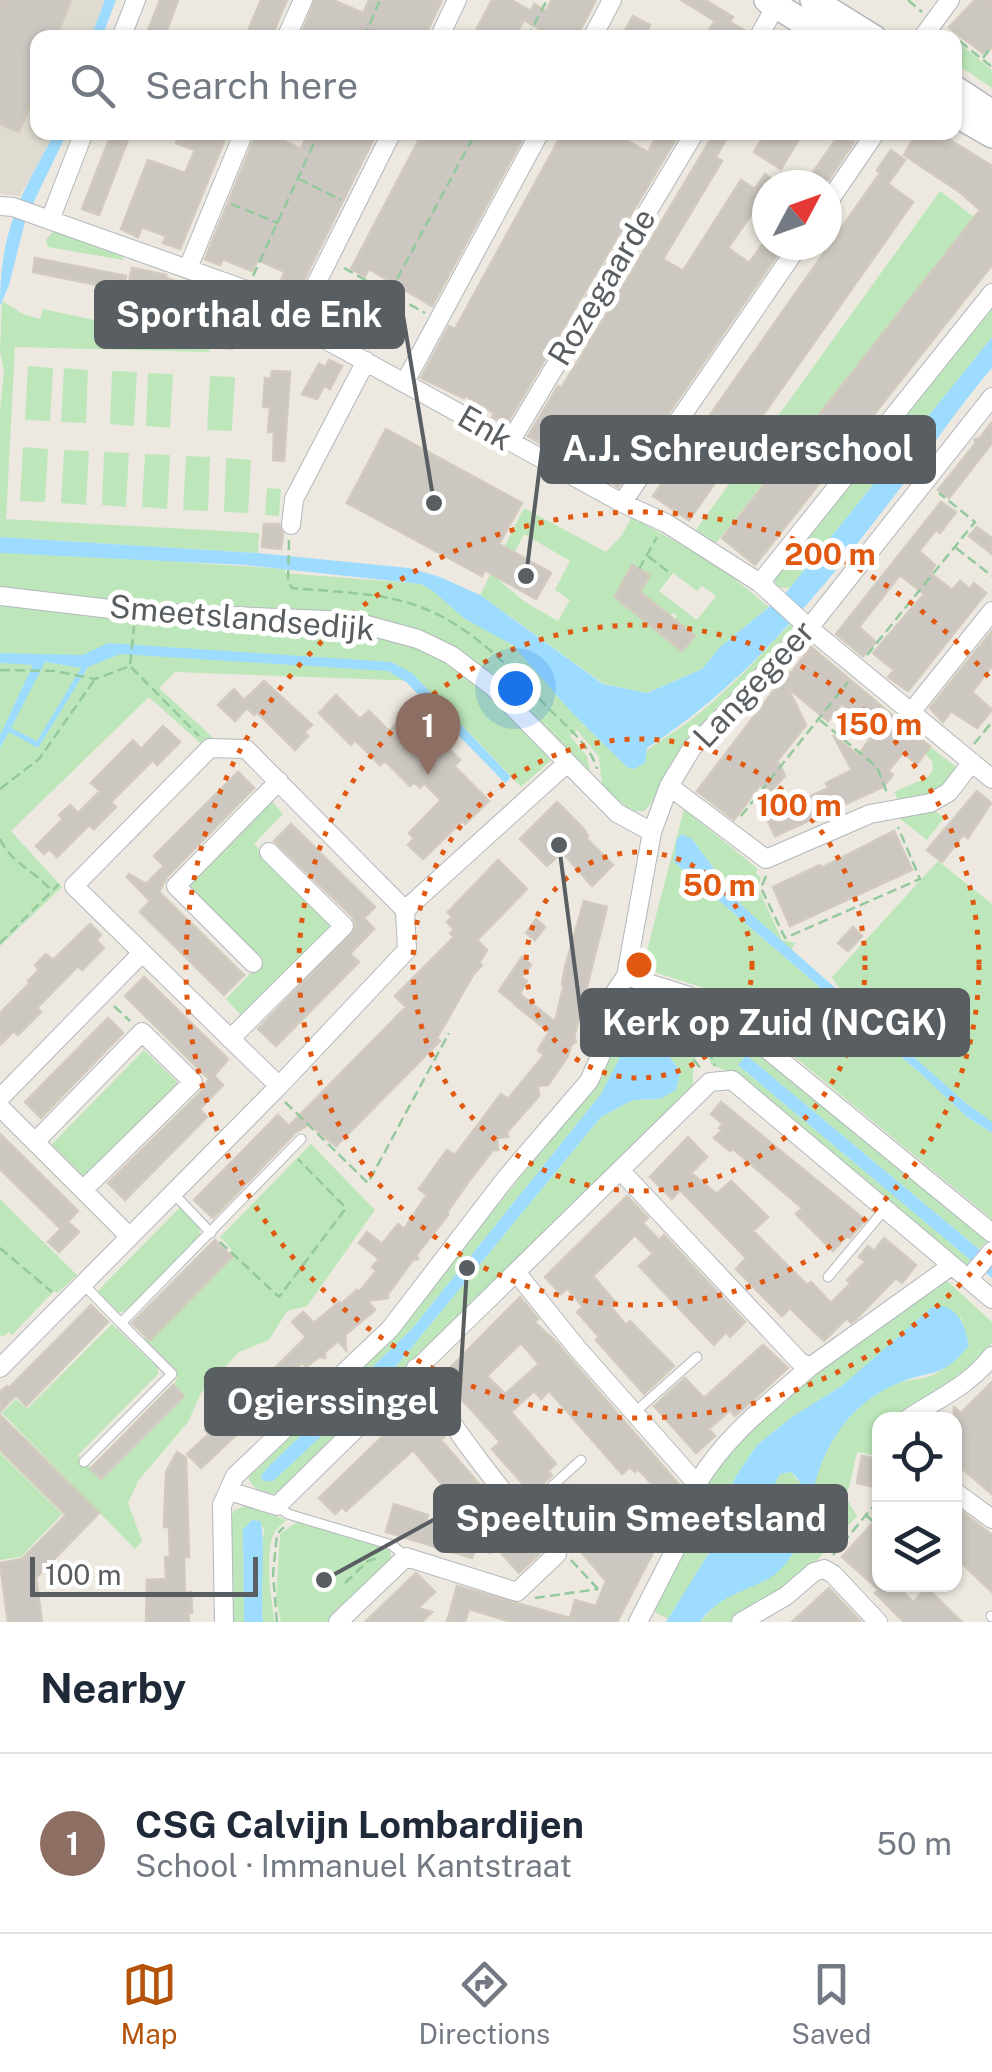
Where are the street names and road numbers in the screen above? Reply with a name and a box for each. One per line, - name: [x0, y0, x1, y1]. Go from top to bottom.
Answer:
- street label: Rozegaarde: [540, 202, 663, 372]
- street label: Enk: [452, 398, 519, 458]
- street label: Smeetslandsedijk: [108, 587, 376, 648]
- street label: Langegeer: [686, 613, 822, 755]

